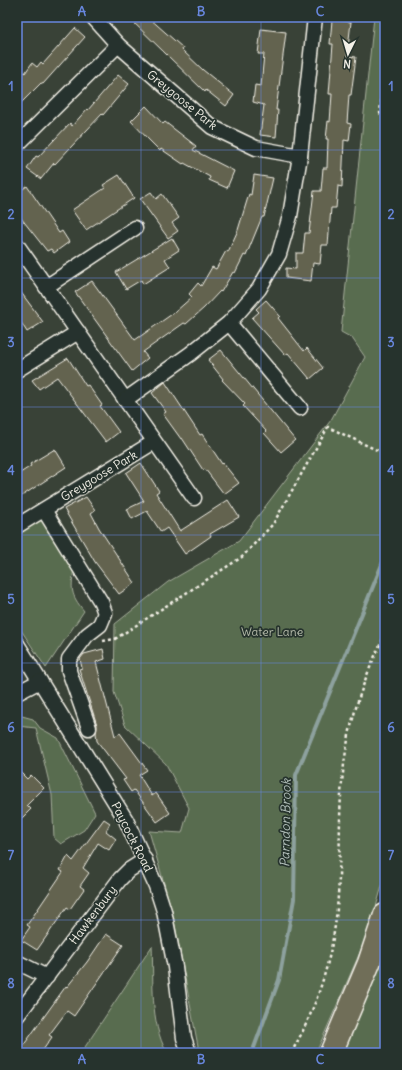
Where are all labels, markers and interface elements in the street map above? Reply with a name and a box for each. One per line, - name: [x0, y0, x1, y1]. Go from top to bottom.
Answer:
- text: A: [78, 3, 87, 20]
- text: B: [197, 3, 206, 20]
- text: C: [316, 3, 325, 20]
- north arrow: [328, 34, 368, 74]
- text: N: [343, 57, 352, 71]
- street label: Greygoose Park: [144, 67, 221, 133]
- text: 1: [8, 78, 14, 95]
- text: 1: [388, 78, 394, 95]
- text: 2: [7, 206, 15, 223]
- text: 2: [387, 206, 395, 223]
- text: 3: [7, 334, 15, 351]
- text: 3: [387, 334, 395, 351]
- street label: Greygoose Park: [58, 447, 140, 504]
- text: 4: [7, 462, 15, 479]
- text: 4: [387, 462, 395, 479]
- text: 5: [7, 591, 15, 608]
- text: 5: [387, 591, 395, 608]
- park label: Water Lane: [241, 624, 303, 639]
- text: 6: [7, 719, 15, 736]
- text: 6: [387, 719, 395, 736]
- water label: Parndon Brook: [276, 777, 295, 867]
- street label: Paycock Road: [108, 799, 156, 874]
- text: 7: [8, 847, 15, 864]
- text: 7: [388, 847, 395, 864]
- street label: Hawkenbury: [66, 882, 120, 947]
- text: 8: [7, 975, 15, 992]
- text: 8: [387, 975, 395, 992]
- text: A: [78, 1051, 87, 1068]
- text: B: [197, 1051, 206, 1068]
- text: C: [316, 1051, 325, 1068]

